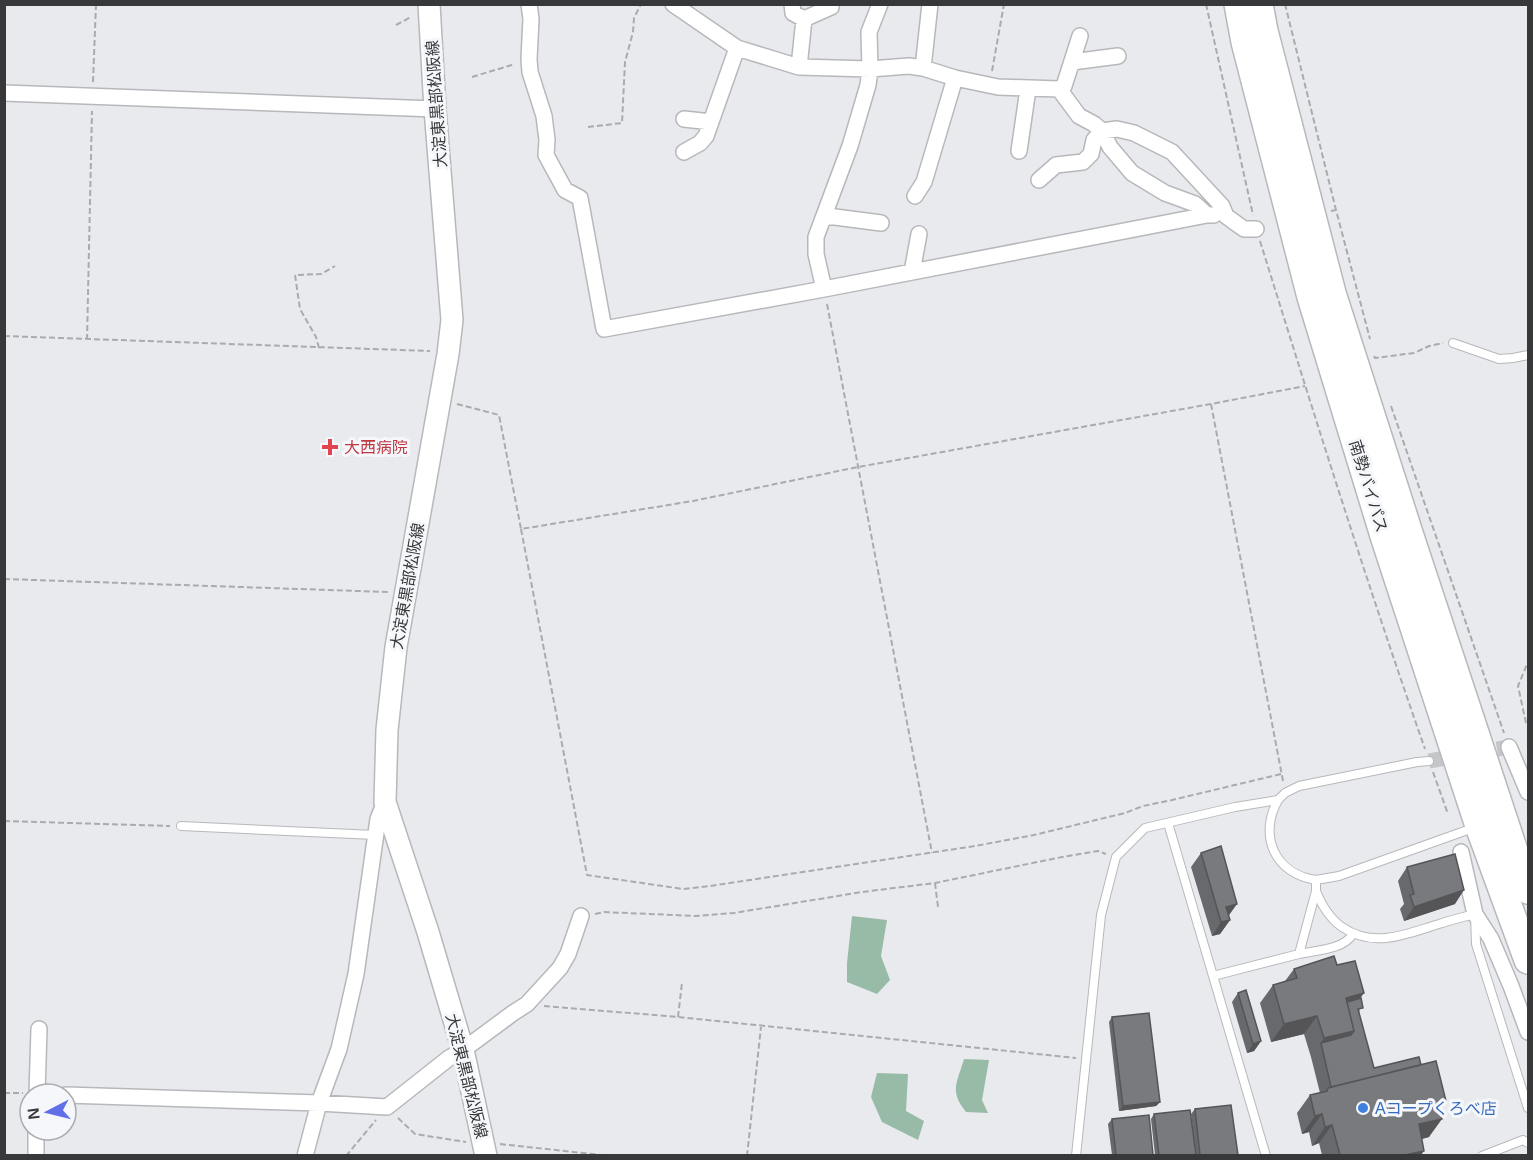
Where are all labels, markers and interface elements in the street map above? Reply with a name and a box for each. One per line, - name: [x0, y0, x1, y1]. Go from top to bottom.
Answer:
- street label: 大淀東黒部松阪線: [424, 40, 449, 168]
- marker: 大西病院: [321, 438, 339, 456]
- street label: 南勢バイパス: [1346, 438, 1391, 534]
- place label: 大西病院: [344, 439, 408, 456]
- street label: 大淀東黒部松阪線: [388, 522, 427, 651]
- street label: 大淀東黒部松阪線: [443, 1012, 490, 1140]
- north arrow: [18, 1082, 78, 1142]
- place label: Aコープくろべ店: [1375, 1100, 1497, 1117]
- marker: Aコープくろべ店: [1356, 1101, 1370, 1115]
- text: N: [24, 1107, 43, 1121]

